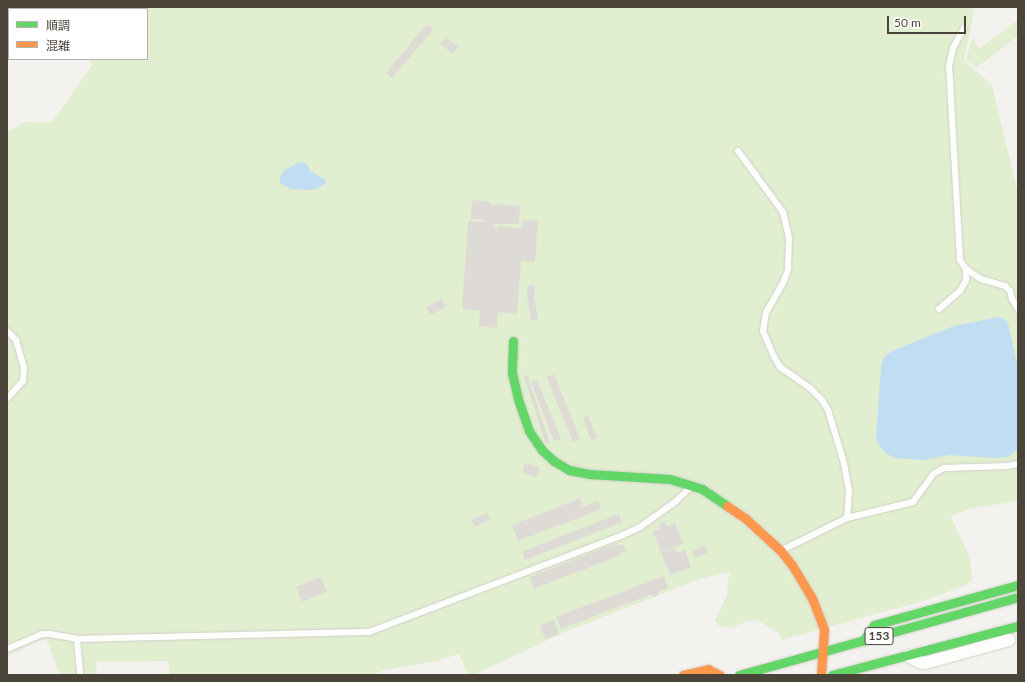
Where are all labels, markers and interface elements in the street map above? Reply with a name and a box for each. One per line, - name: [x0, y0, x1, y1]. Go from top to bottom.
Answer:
- legend: [8, 8, 148, 60]
- scale bar: [889, 8, 968, 34]
- text: 50 m: [894, 15, 921, 30]
- text: 順調: [46, 18, 70, 33]
- text: 混雑: [46, 38, 70, 53]
- road number: 153: [864, 626, 894, 646]

